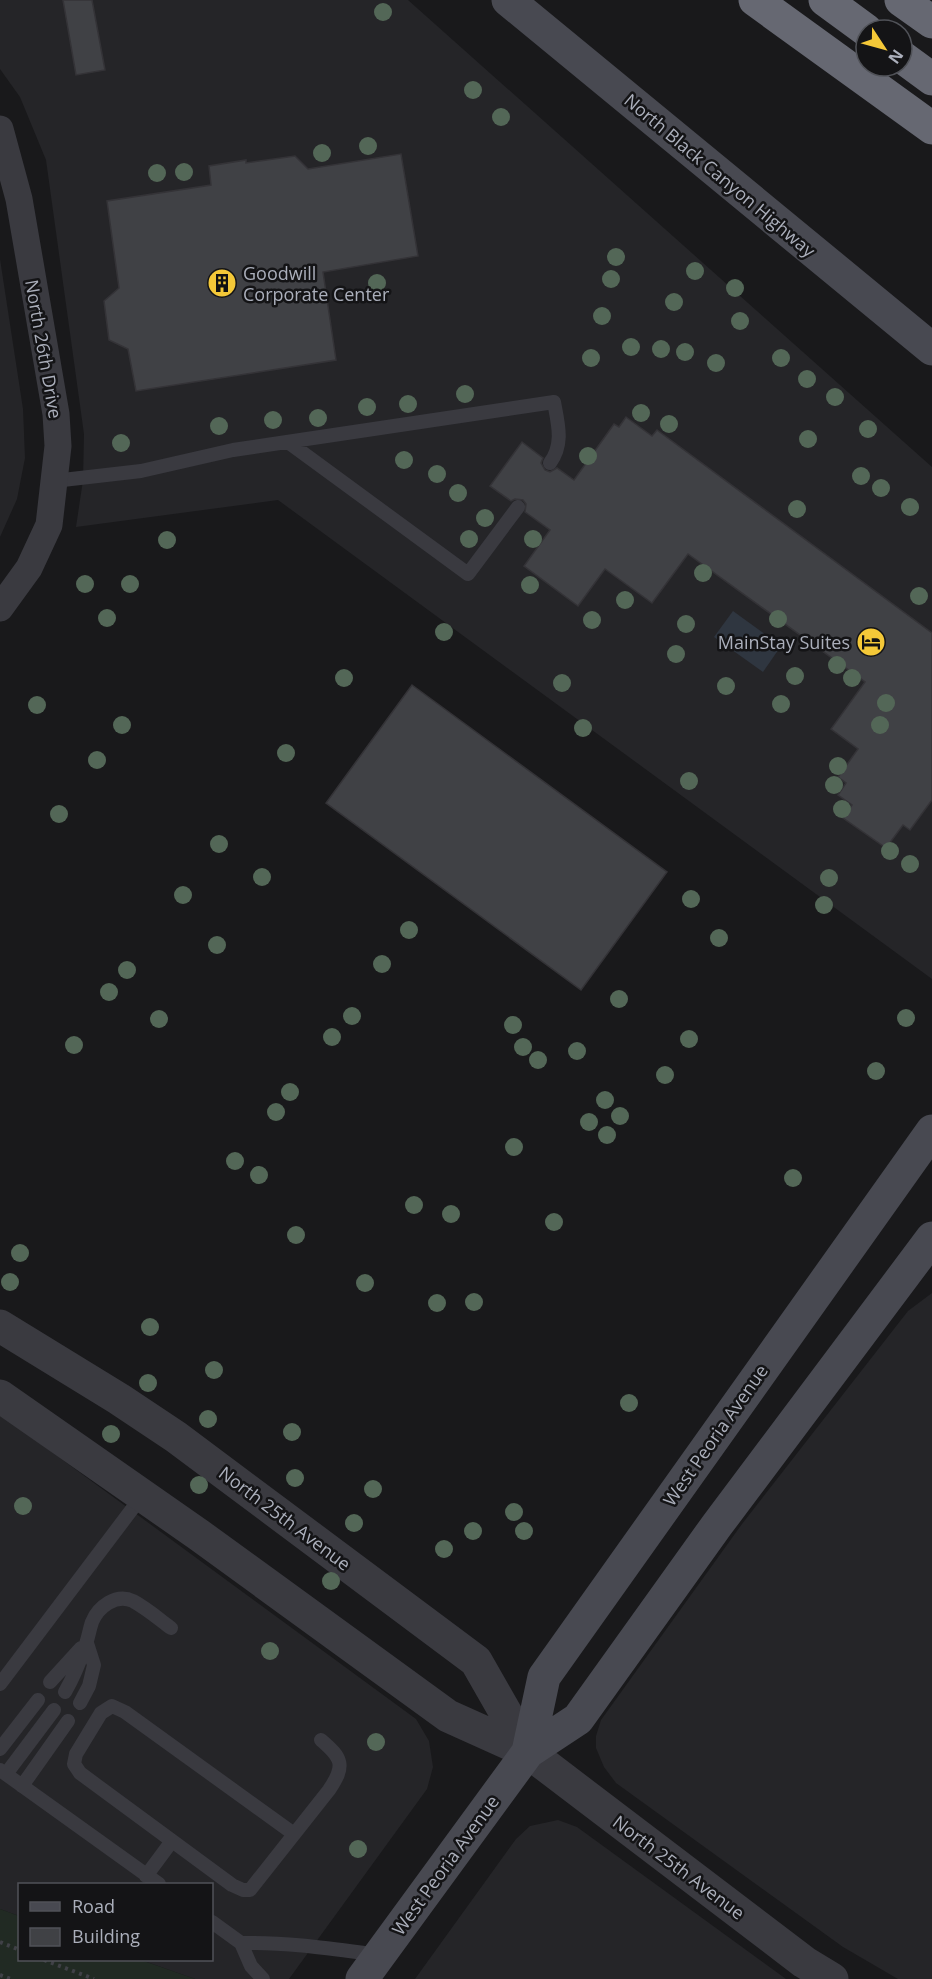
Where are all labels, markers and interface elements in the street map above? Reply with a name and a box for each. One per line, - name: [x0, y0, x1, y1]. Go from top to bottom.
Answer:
- north arrow: [854, 18, 914, 78]
- text: N: [883, 45, 909, 69]
- street label: North Black Canyon Highway: [619, 88, 821, 263]
- place label: Goodwill Corporate Center: [243, 261, 390, 306]
- building icon: Goodwill Corporate Center: [206, 267, 238, 299]
- street label: North 26th Drive: [20, 278, 68, 420]
- hotel icon: MainStay Suites: [855, 626, 887, 658]
- place label: MainStay Suites: [718, 630, 850, 654]
- street label: West Peoria Avenue: [657, 1360, 773, 1510]
- street label: North 25th Avenue: [214, 1460, 356, 1576]
- street label: West Peoria Avenue: [386, 1790, 504, 1940]
- street label: North 25th Avenue: [608, 1809, 750, 1925]
- legend: [18, 1883, 213, 1961]
- text: Road: [72, 1894, 115, 1918]
- text: Building: [72, 1924, 140, 1948]

